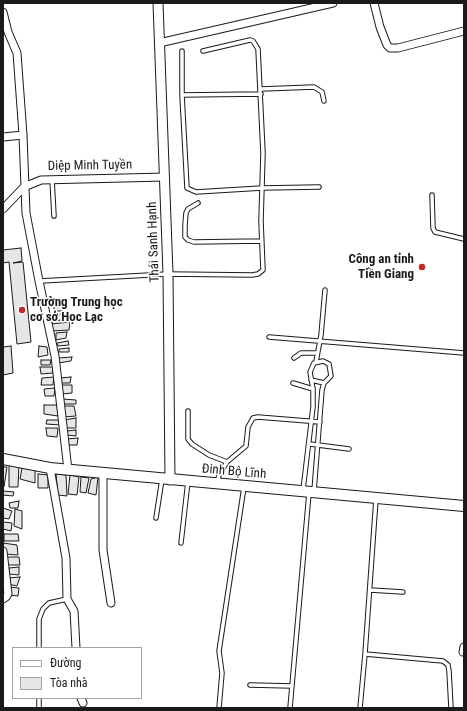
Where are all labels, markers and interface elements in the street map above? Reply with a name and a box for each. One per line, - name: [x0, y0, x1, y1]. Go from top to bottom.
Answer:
- street label: Diệp Minh Tuyền: [48, 157, 132, 175]
- street label: Thái Sanh Hạnh: [145, 201, 163, 283]
- place label: Công an tỉnh Tiền Giang: [348, 252, 414, 283]
- marker: Công an tỉnh Tiền Giang: [417, 262, 427, 272]
- place label: Trường Trung học cơ sở Học Lạc: [30, 295, 123, 326]
- marker: Trường Trung học cơ sở Học Lạc: [17, 305, 27, 315]
- street label: Đinh Bộ Lĩnh: [201, 461, 267, 483]
- legend: [12, 647, 142, 699]
- text: Đường: [50, 656, 81, 670]
- text: Tòa nhà: [50, 676, 88, 690]

